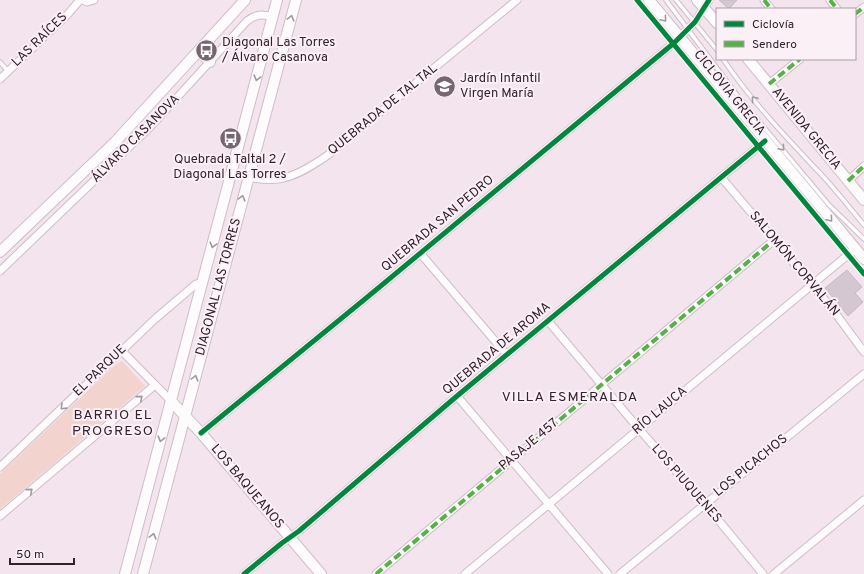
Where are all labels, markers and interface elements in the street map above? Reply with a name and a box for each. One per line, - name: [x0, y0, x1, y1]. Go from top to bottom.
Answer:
- street label: LAS RAÍCES: [7, 8, 71, 70]
- legend: [716, 8, 856, 60]
- one-way arrow: [660, 14, 667, 21]
- one-way arrow: [286, 15, 294, 22]
- text: Ciclovía: [752, 17, 794, 33]
- place label: Diagonal Las Torres / Álvaro Casanova: [221, 35, 335, 66]
- bus stop icon: Diagonal Las Torres / Álvaro Casanova: [194, 37, 220, 63]
- text: Sendero: [752, 37, 797, 53]
- street label: CICLOVIA GRECIA: [690, 47, 768, 139]
- street label: QUEBRADA DE TAL TAL: [325, 61, 441, 159]
- place label: Jardín Infantil Virgen María: [460, 71, 541, 102]
- school or university icon: Jardín Infantil Virgen María: [432, 73, 458, 99]
- one-way arrow: [253, 75, 262, 82]
- street label: AVENIDA GRECIA: [768, 85, 844, 174]
- street label: ÁLVARO CASANOVA: [87, 90, 184, 187]
- one-way arrow: [751, 96, 758, 103]
- bus stop icon: Quebrada Taltal 2 / Diagonal Las Torres: [217, 125, 243, 151]
- one-way arrow: [777, 144, 784, 151]
- place label: Quebrada Taltal 2 / Diagonal Las Torres: [173, 152, 287, 183]
- street label: QUEBRADA SAN PEDRO: [378, 172, 498, 276]
- one-way arrow: [237, 195, 246, 202]
- street label: SALOMÓN CORVALÁN: [745, 207, 844, 320]
- one-way arrow: [826, 214, 833, 221]
- street label: DIAGONAL LAS TORRES: [193, 216, 245, 358]
- one-way arrow: [209, 241, 218, 248]
- street label: QUEBRADA DE AROMA: [440, 299, 554, 399]
- street label: EL PARQUE: [70, 342, 130, 400]
- one-way arrow: [190, 375, 198, 381]
- street label: RÍO LAUCA: [628, 382, 691, 439]
- district label: VILLA ESMERALDA: [502, 389, 638, 406]
- one-way arrow: [136, 396, 143, 403]
- one-way arrow: [60, 402, 68, 409]
- district label: BARRIO EL PROGRESO: [72, 407, 154, 440]
- street label: PASAJE 457: [496, 415, 562, 474]
- street label: LOS PICACHOS: [711, 431, 791, 501]
- one-way arrow: [157, 435, 166, 442]
- street label: LOS PIUQUENES: [647, 441, 725, 527]
- street label: LOS BAQUEANOS: [207, 442, 287, 532]
- one-way arrow: [25, 488, 33, 495]
- one-way arrow: [148, 533, 156, 540]
- scale bar: [10, 540, 74, 566]
- text: 50 m: [16, 547, 44, 563]

